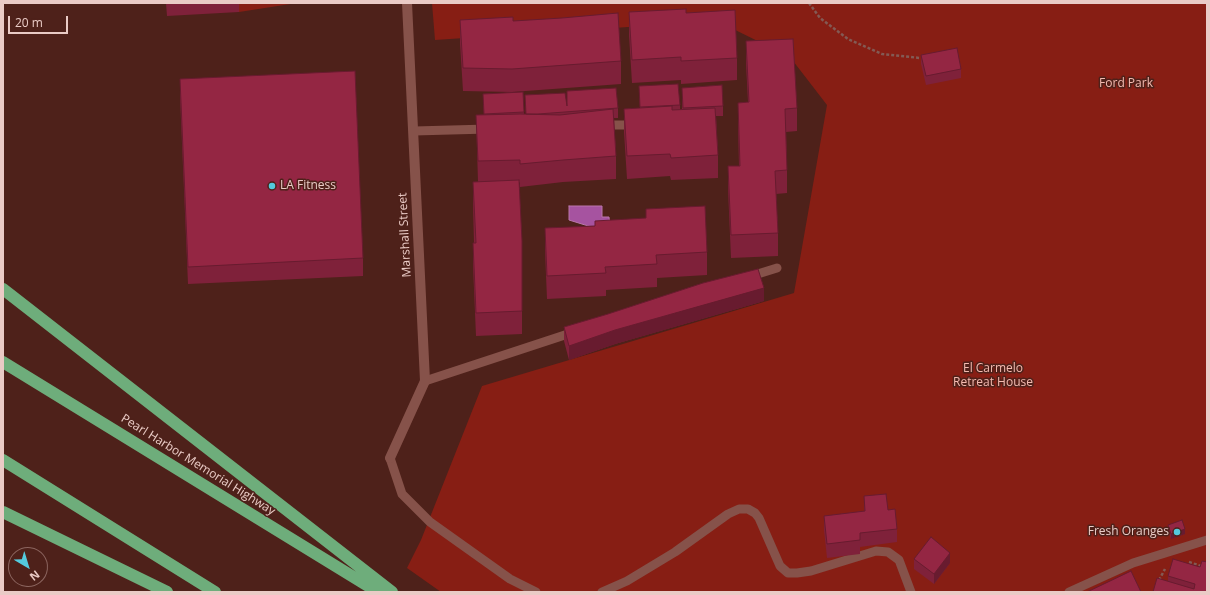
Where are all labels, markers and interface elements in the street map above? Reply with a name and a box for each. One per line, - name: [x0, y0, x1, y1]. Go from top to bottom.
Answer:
- scale bar: [10, 8, 70, 34]
- text: 20 m: [15, 14, 43, 31]
- park label: Ford Park: [1099, 77, 1153, 91]
- place label: LA Fitness: [280, 179, 336, 193]
- marker: LA Fitness: [267, 181, 277, 191]
- street label: Marshall Street: [396, 192, 414, 278]
- park label: El Carmelo Retreat House: [953, 362, 1033, 390]
- street label: Pearl Harbor Memorial Highway: [118, 411, 278, 519]
- place label: Fresh Oranges: [1088, 525, 1169, 539]
- marker: Fresh Oranges: [1172, 527, 1182, 537]
- north arrow: [8, 547, 48, 587]
- text: N: [27, 567, 43, 585]

